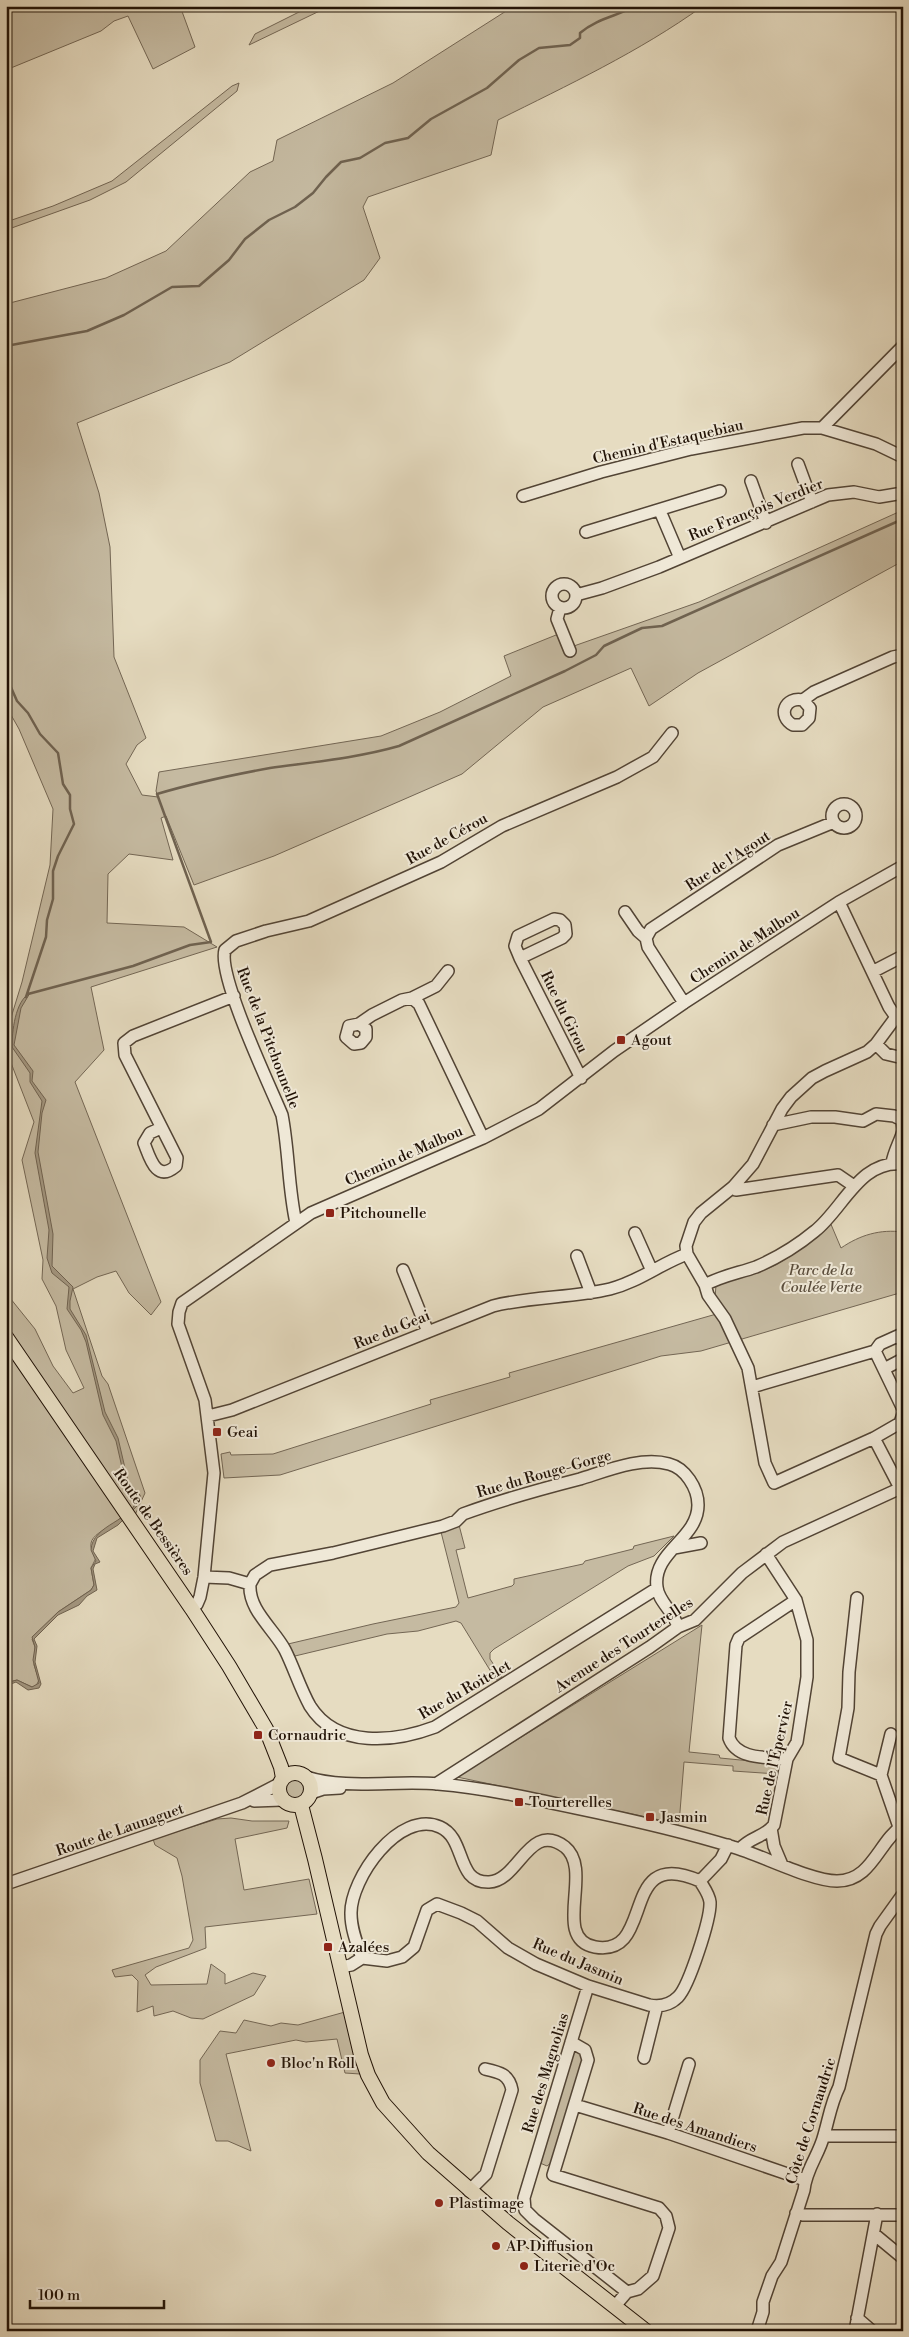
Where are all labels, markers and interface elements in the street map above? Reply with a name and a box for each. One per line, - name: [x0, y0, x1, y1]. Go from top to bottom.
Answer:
- street label: Chemin d'Estaquebiau: [591, 415, 746, 469]
- street label: Rue François Verdier: [686, 474, 827, 546]
- street label: Rue de Cérou: [403, 809, 491, 869]
- street label: Rue de l'Agout: [682, 826, 775, 895]
- street label: Chemin de Malbou: [687, 903, 804, 989]
- street label: Rue de la Pitchounelle: [232, 964, 304, 1112]
- street label: Rue du Girou: [536, 968, 592, 1057]
- place label: Agout: [630, 1031, 672, 1050]
- marker: Agout: [615, 1034, 627, 1046]
- street label: Chemin de Malbou: [342, 1121, 466, 1190]
- place label: Pitchounelle: [340, 1204, 427, 1223]
- marker: Pitchounelle: [324, 1207, 336, 1219]
- park label: Parc de la Coulée Verte: [780, 1261, 862, 1297]
- street label: Rue du Geai: [351, 1306, 433, 1354]
- place label: Geai: [227, 1423, 258, 1442]
- marker: Geai: [211, 1426, 223, 1438]
- street label: Rue du Rouge-Gorge: [474, 1446, 614, 1502]
- street label: Route de Bessières: [109, 1465, 197, 1579]
- street label: Avenue des Tourterelles: [550, 1593, 697, 1697]
- street label: Rue du Roitelet: [416, 1656, 515, 1724]
- street label: Rue de l'Épervier: [752, 1698, 798, 1817]
- place label: Cornaudric: [268, 1726, 346, 1745]
- marker: Cornaudric: [252, 1729, 264, 1741]
- place label: Tourterelles: [529, 1793, 612, 1812]
- marker: Tourterelles: [513, 1796, 525, 1808]
- street label: Route de Launaguet: [54, 1799, 187, 1861]
- place label: Jasmin: [659, 1808, 708, 1827]
- marker: Jasmin: [644, 1811, 656, 1823]
- street label: Rue du Jasmin: [530, 1934, 627, 1990]
- place label: Azalées: [337, 1938, 389, 1957]
- marker: Azalées: [322, 1941, 334, 1953]
- street label: Rue des Magnolias: [519, 2011, 573, 2135]
- place label: Bloc'n Roll: [280, 2054, 355, 2073]
- street label: Côte de Cornaudric: [782, 2055, 840, 2187]
- marker: Bloc'n Roll: [265, 2057, 277, 2069]
- street label: Rue des Amandiers: [631, 2099, 759, 2157]
- place label: Plastimage: [449, 2194, 524, 2213]
- marker: Plastimage: [433, 2197, 445, 2209]
- place label: AP Diffusion: [505, 2237, 593, 2256]
- marker: AP Diffusion: [490, 2240, 502, 2252]
- place label: Literie d'Oc: [534, 2257, 615, 2276]
- marker: Literie d'Oc: [518, 2260, 530, 2272]
- scale bar: [30, 2277, 164, 2309]
- text: 100 m: [38, 2286, 80, 2305]

